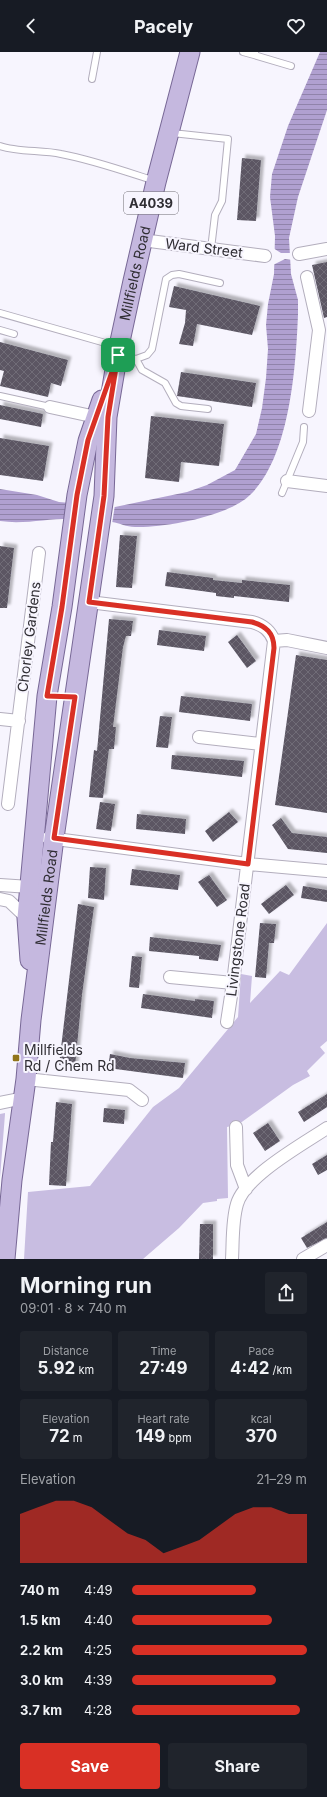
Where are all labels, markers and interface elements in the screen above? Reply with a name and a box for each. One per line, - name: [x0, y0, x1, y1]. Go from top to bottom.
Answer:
- icon: back: [20, 15, 42, 37]
- icon: heart: [285, 15, 307, 37]
- text: Pacely: [134, 16, 193, 37]
- road number: A4039: [124, 192, 178, 214]
- street label: Millfields Road: [116, 224, 154, 322]
- street label: Ward Street: [164, 234, 244, 261]
- pin: [101, 338, 135, 372]
- icon: arrive: [107, 344, 129, 366]
- street label: Chorley Gardens: [13, 581, 44, 693]
- street label: Millfields Road: [31, 848, 60, 946]
- street label: Livingstone Road: [222, 882, 253, 997]
- place label: Millfields Rd / Chem Rd: [24, 1041, 115, 1074]
- marker: Millfields Rd / Chem Rd: [11, 1053, 21, 1063]
- text: Morning run: [20, 1272, 152, 1298]
- button: share: [265, 1272, 307, 1314]
- text: 09:01 · 8 × 740 m: [20, 1300, 127, 1316]
- text: Distance: [43, 1344, 89, 1358]
- text: Time: [151, 1344, 176, 1358]
- text: Pace: [248, 1344, 274, 1358]
- text: 5.92: [38, 1358, 75, 1378]
- text: 27:49: [139, 1358, 188, 1378]
- text: 4:42: [230, 1358, 269, 1378]
- text: km: [75, 1363, 94, 1377]
- text: /km: [269, 1363, 292, 1377]
- text: Elevation: [42, 1412, 89, 1426]
- text: Heart rate: [137, 1412, 190, 1426]
- text: kcal: [251, 1412, 272, 1426]
- text: 72: [49, 1426, 70, 1446]
- text: 149: [135, 1426, 165, 1446]
- text: 370: [245, 1426, 277, 1446]
- text: m: [70, 1431, 83, 1445]
- text: bpm: [165, 1431, 192, 1445]
- text: Elevation: [20, 1471, 76, 1487]
- text: 21–29 m: [256, 1471, 307, 1487]
- text: 740 m: [20, 1582, 59, 1598]
- text: 4:49: [84, 1582, 113, 1598]
- text: 1.5 km: [20, 1612, 61, 1628]
- text: 4:40: [84, 1612, 113, 1628]
- text: 2.2 km: [20, 1642, 63, 1658]
- text: 4:25: [84, 1642, 112, 1658]
- text: 3.0 km: [20, 1672, 63, 1688]
- text: 4:39: [84, 1672, 112, 1688]
- text: 3.7 km: [20, 1702, 62, 1718]
- text: 4:28: [84, 1702, 112, 1718]
- button: Save: [20, 1743, 160, 1789]
- button: Share: [168, 1743, 307, 1789]

